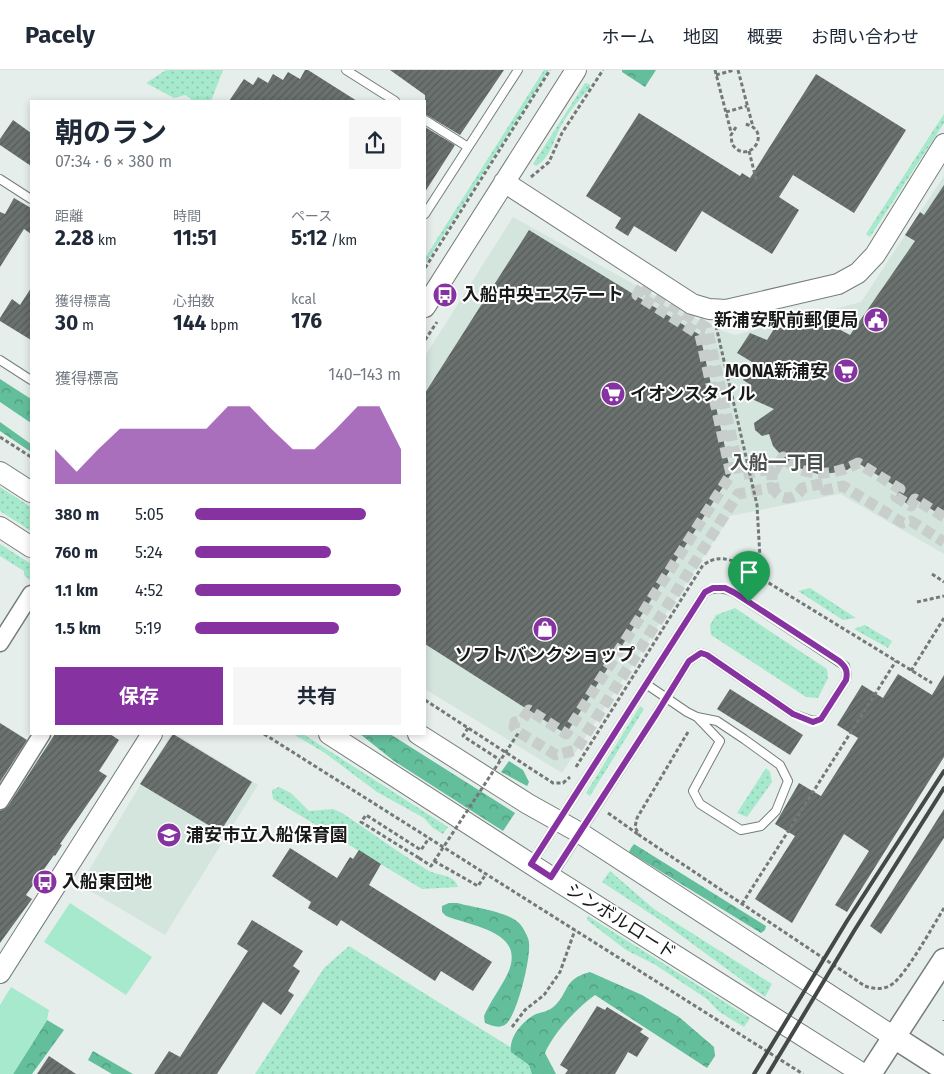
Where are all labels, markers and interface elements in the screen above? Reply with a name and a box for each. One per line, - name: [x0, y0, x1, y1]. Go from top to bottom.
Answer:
- text: Pacely: [25, 21, 95, 49]
- text: ホーム: [602, 26, 655, 48]
- text: 地図: [683, 26, 719, 48]
- text: 概要: [747, 26, 783, 48]
- text: お問い合わせ: [811, 26, 919, 48]
- text: 朝のラン: [55, 116, 167, 149]
- button: share: [349, 117, 401, 169]
- text: 07:34 · 6 × 380 m: [55, 152, 172, 171]
- text: 距離: [55, 208, 83, 225]
- text: 時間: [173, 208, 201, 225]
- text: ペース: [291, 208, 332, 225]
- text: 2.28: [55, 225, 94, 251]
- text: 11:51: [173, 225, 217, 251]
- text: 5:12: [291, 225, 327, 251]
- text: km: [94, 232, 117, 249]
- text: /km: [327, 232, 357, 249]
- bus stop icon: 入船中央エステート: [432, 282, 458, 308]
- place label: 入船中央エステート: [462, 284, 624, 306]
- text: kcal: [291, 291, 316, 308]
- text: 獲得標高: [55, 293, 111, 310]
- text: 心拍数: [173, 293, 215, 310]
- public building icon: 新浦安駅前郵便局: [863, 307, 889, 333]
- text: 176: [291, 308, 322, 334]
- place label: 新浦安駅前郵便局: [714, 309, 858, 331]
- text: 30: [55, 310, 78, 336]
- text: 144: [173, 310, 206, 336]
- text: m: [78, 317, 94, 334]
- text: bpm: [206, 317, 239, 334]
- supermarket icon: MONA新浦安: [833, 358, 859, 384]
- place label: MONA新浦安: [725, 360, 828, 382]
- text: 140–143 m: [328, 365, 401, 384]
- text: 獲得標高: [55, 369, 119, 388]
- supermarket icon: イオンスタイル: [600, 381, 626, 407]
- place label: イオンスタイル: [630, 383, 756, 405]
- district label: 入船一丁目: [729, 451, 825, 474]
- text: 380 m: [55, 505, 99, 524]
- text: 5:05: [135, 505, 164, 524]
- text: 760 m: [55, 543, 98, 562]
- text: 5:24: [135, 543, 163, 562]
- pin: [728, 551, 770, 602]
- icon: arrive: [735, 558, 763, 586]
- text: 1.1 km: [55, 581, 98, 600]
- text: 4:52: [135, 581, 163, 600]
- shop icon: ソフトバンクショップ: [532, 616, 558, 642]
- text: 1.5 km: [55, 619, 101, 638]
- text: 5:19: [135, 619, 162, 638]
- place label: ソフトバンクショップ: [455, 644, 635, 666]
- button: 保存: [55, 667, 223, 725]
- button: 共有: [233, 667, 401, 725]
- school or university icon: 浦安市立入船保育園: [156, 822, 182, 848]
- place label: 浦安市立入船保育園: [186, 824, 348, 846]
- bus stop icon: 入船東団地: [32, 869, 58, 895]
- place label: 入船東団地: [62, 871, 152, 893]
- street label: シンボルロード: [562, 878, 680, 964]

